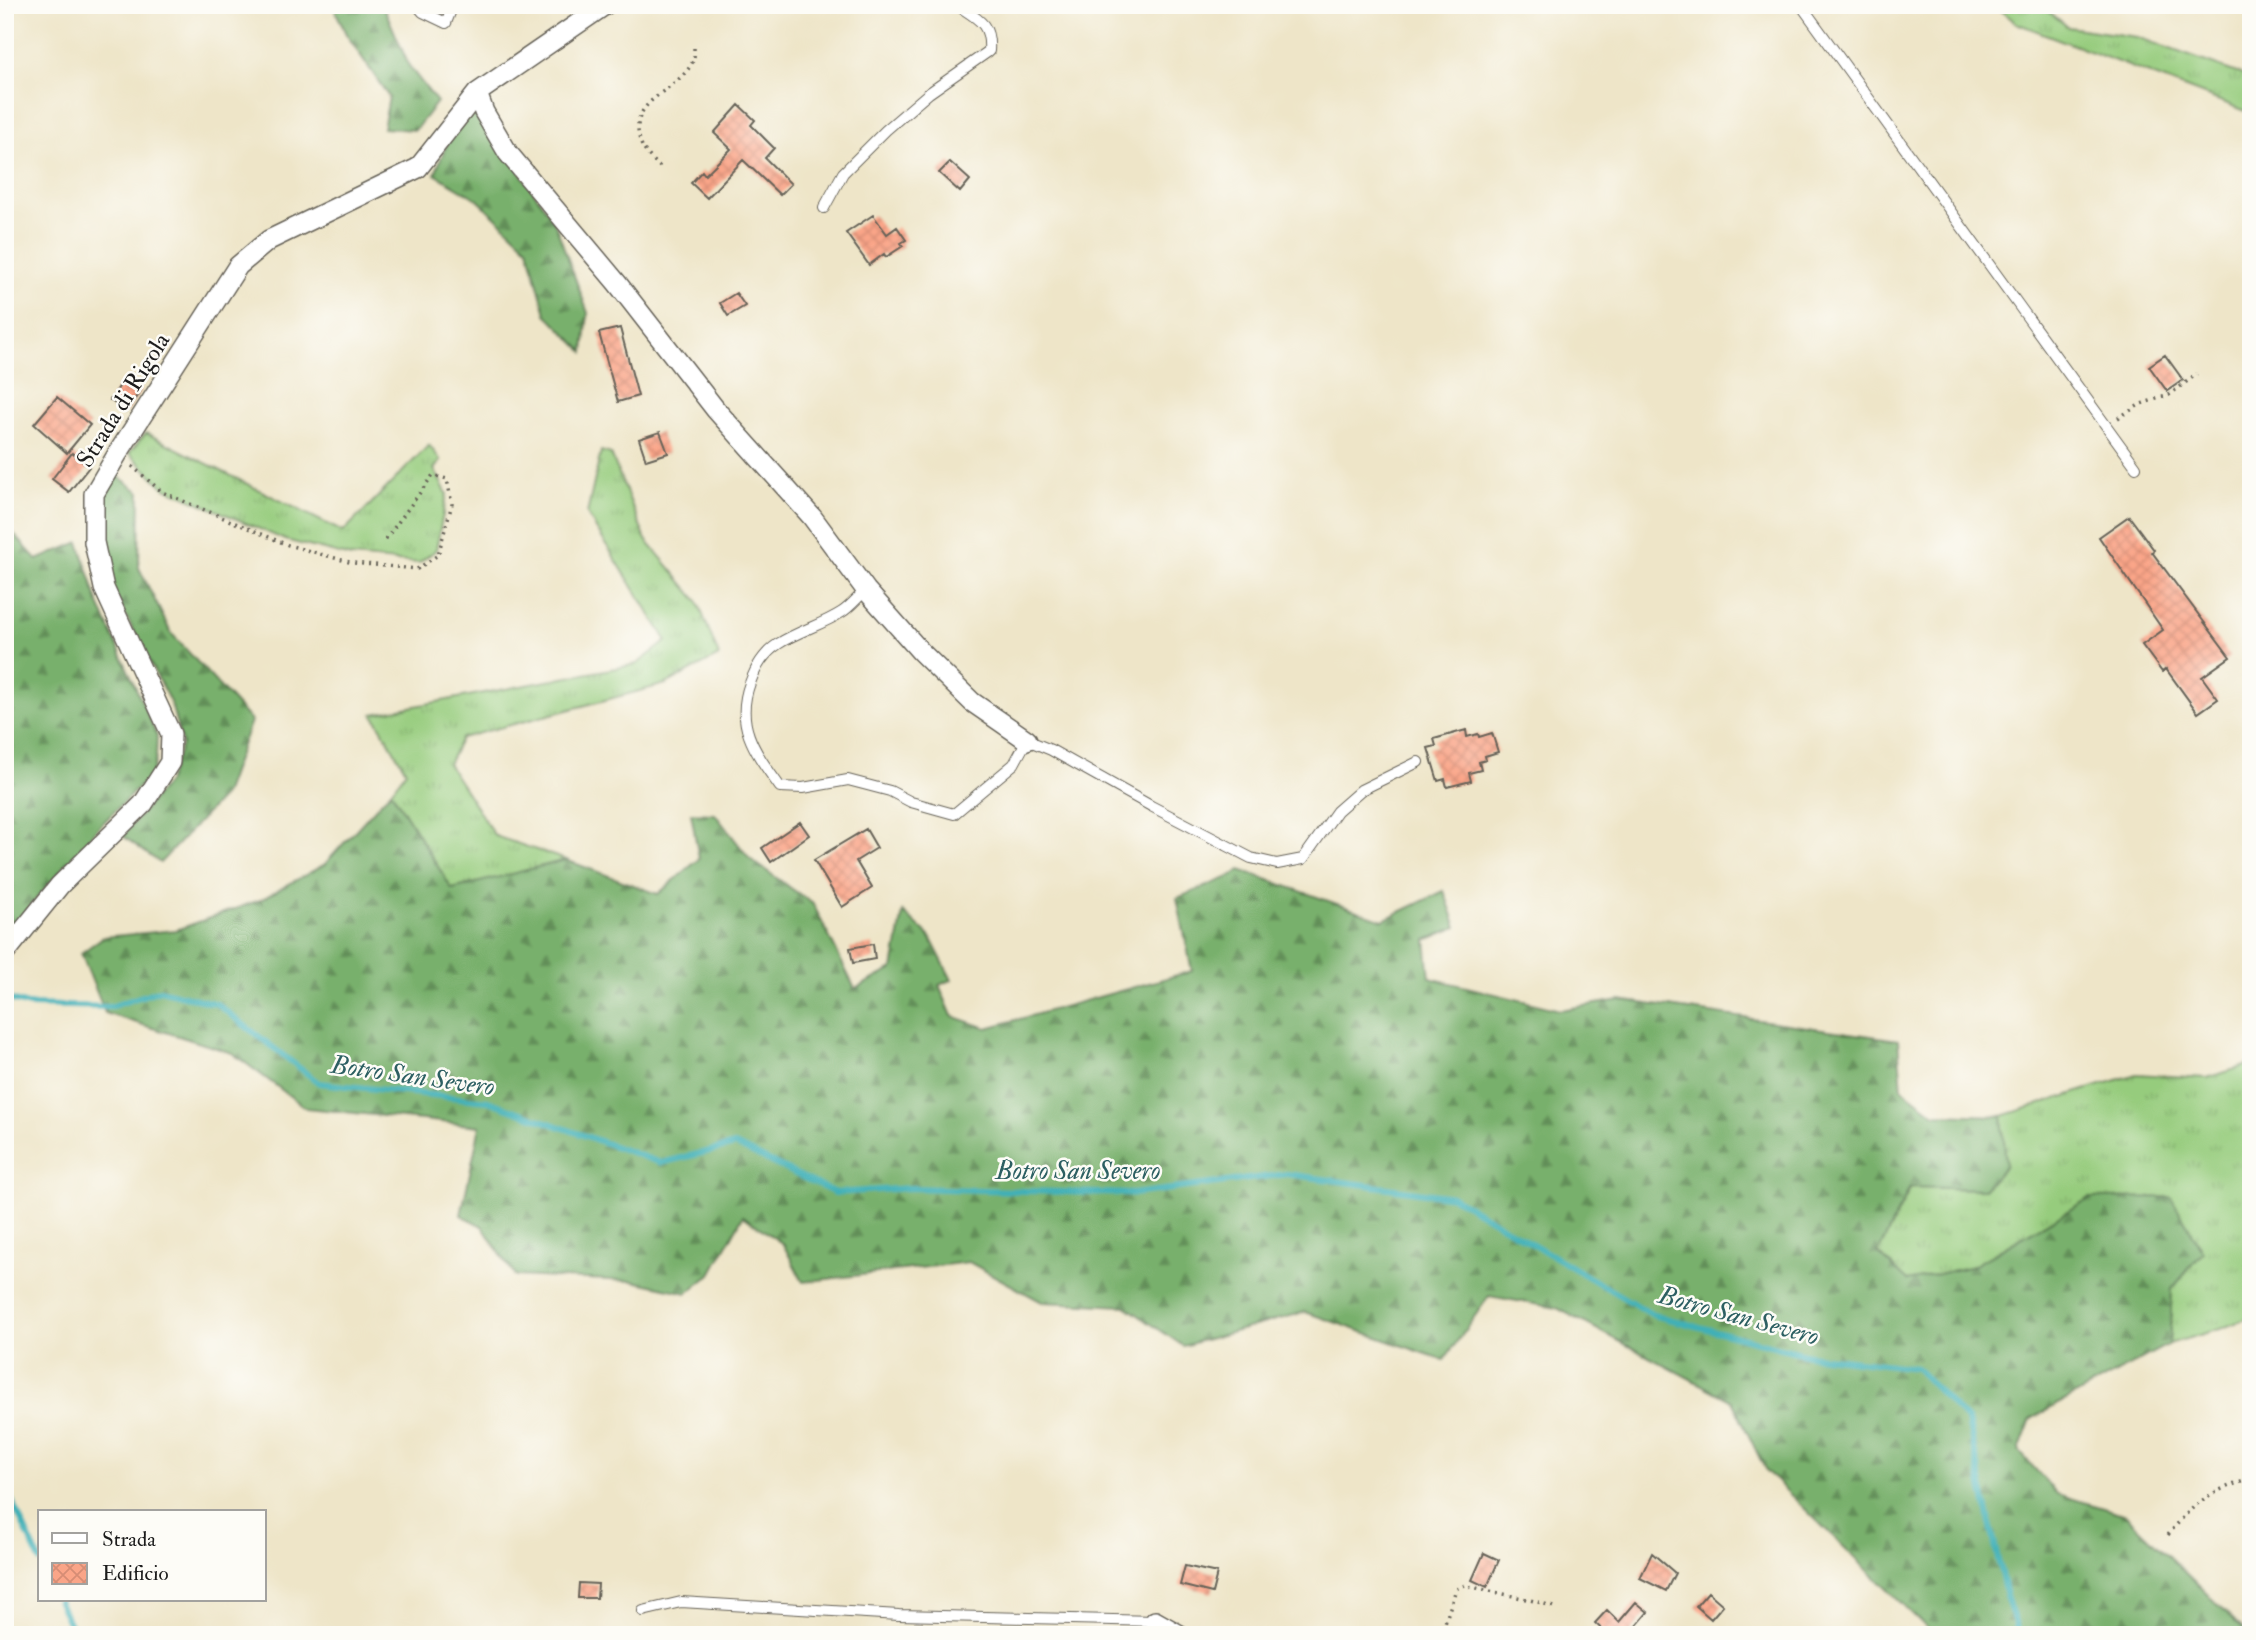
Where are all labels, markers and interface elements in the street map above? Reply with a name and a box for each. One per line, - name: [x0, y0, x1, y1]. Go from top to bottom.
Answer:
- street label: Strada di Rigola: [70, 326, 178, 473]
- water label: Botro San Severo: [327, 1048, 497, 1103]
- water label: Botro San Severo: [994, 1155, 1160, 1187]
- water label: Botro San Severo: [1653, 1279, 1823, 1353]
- legend: [38, 1510, 266, 1602]
- text: Strada: [102, 1526, 156, 1553]
- text: Edificio: [102, 1560, 169, 1587]

